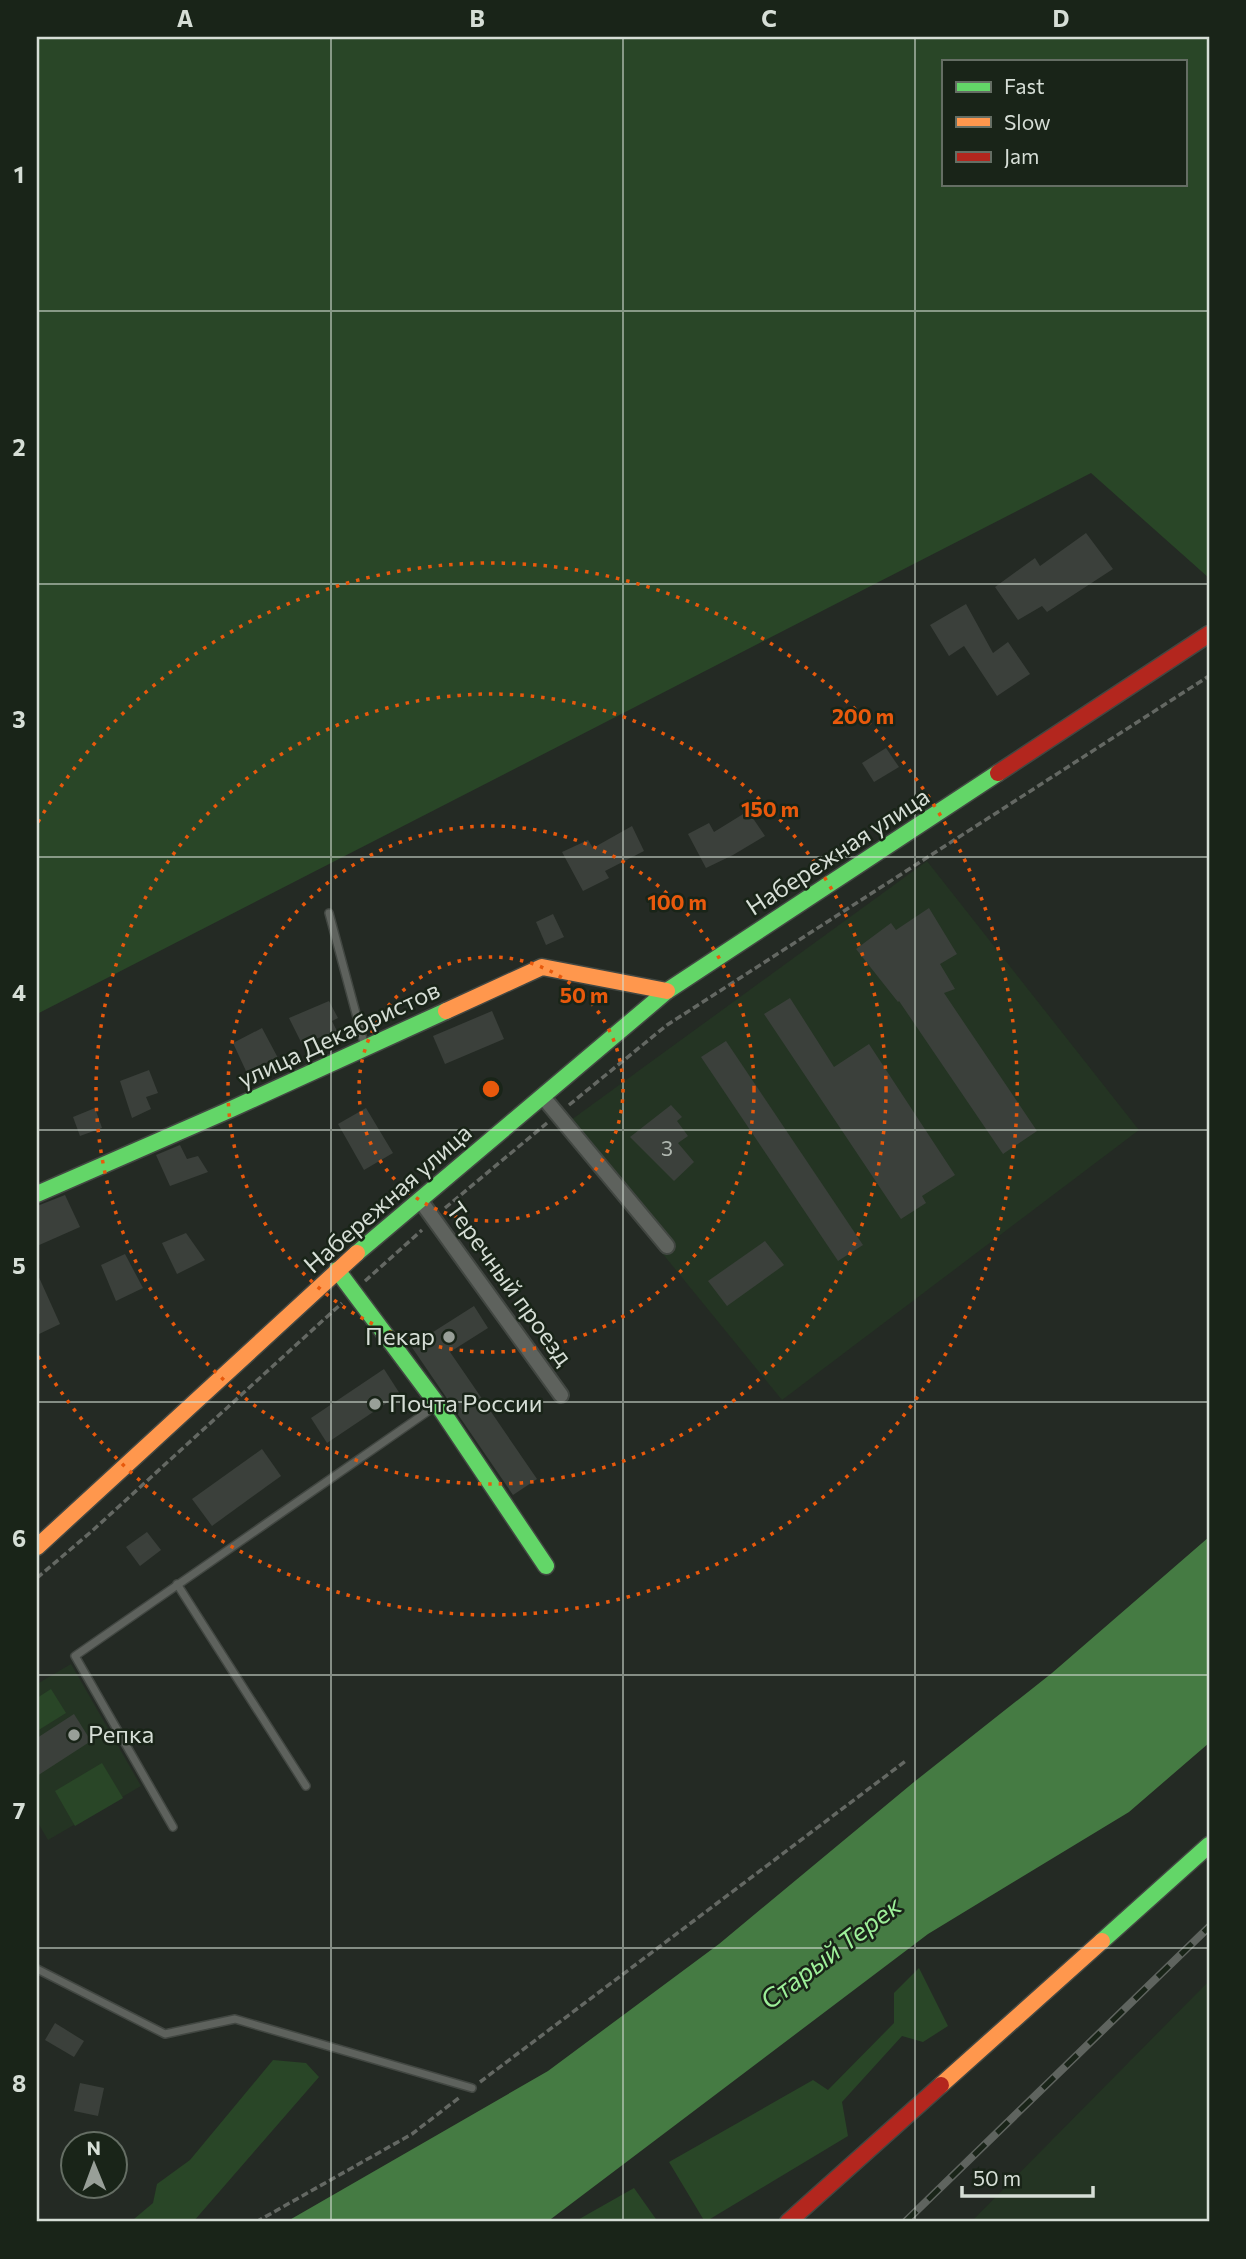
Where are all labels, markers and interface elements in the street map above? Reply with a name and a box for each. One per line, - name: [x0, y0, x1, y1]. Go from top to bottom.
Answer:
- text: A: [177, 4, 194, 32]
- text: B: [469, 4, 485, 32]
- text: C: [761, 4, 777, 32]
- text: D: [1053, 4, 1070, 32]
- legend: [942, 60, 1186, 186]
- text: Fast: [1004, 73, 1045, 98]
- text: Slow: [1004, 109, 1051, 134]
- text: Jam: [1004, 143, 1039, 168]
- text: 1: [14, 160, 24, 188]
- text: 2: [12, 433, 26, 461]
- text: 200 m: [832, 703, 894, 728]
- text: 3: [12, 705, 26, 733]
- street label: Набережная улица: [740, 781, 934, 921]
- text: 150 m: [741, 796, 799, 821]
- text: 100 m: [647, 889, 707, 914]
- street label: улица Декабристов: [233, 974, 444, 1093]
- text: 4: [12, 978, 26, 1006]
- text: 50 m: [560, 982, 608, 1007]
- centre of rings: [479, 1077, 503, 1101]
- street label: Набережная улица: [297, 1117, 477, 1278]
- house number: 3: [661, 1135, 673, 1160]
- street label: Теречный проезд: [441, 1196, 579, 1371]
- text: 5: [12, 1251, 26, 1279]
- place label: Пекар: [365, 1321, 435, 1350]
- marker: Пекар: [441, 1329, 457, 1345]
- place label: Почта России: [389, 1388, 543, 1417]
- marker: Почта России: [367, 1396, 383, 1412]
- text: 6: [12, 1524, 26, 1552]
- place label: Репка: [88, 1719, 154, 1748]
- marker: Репка: [66, 1727, 82, 1743]
- text: 7: [13, 1796, 25, 1824]
- water label: Старый Терек: [754, 1888, 907, 2015]
- text: 8: [12, 2069, 26, 2097]
- north arrow: [60, 2130, 130, 2200]
- text: N: [86, 2136, 101, 2159]
- scale bar: [962, 2154, 1094, 2198]
- text: 50 m: [973, 2165, 1021, 2190]

